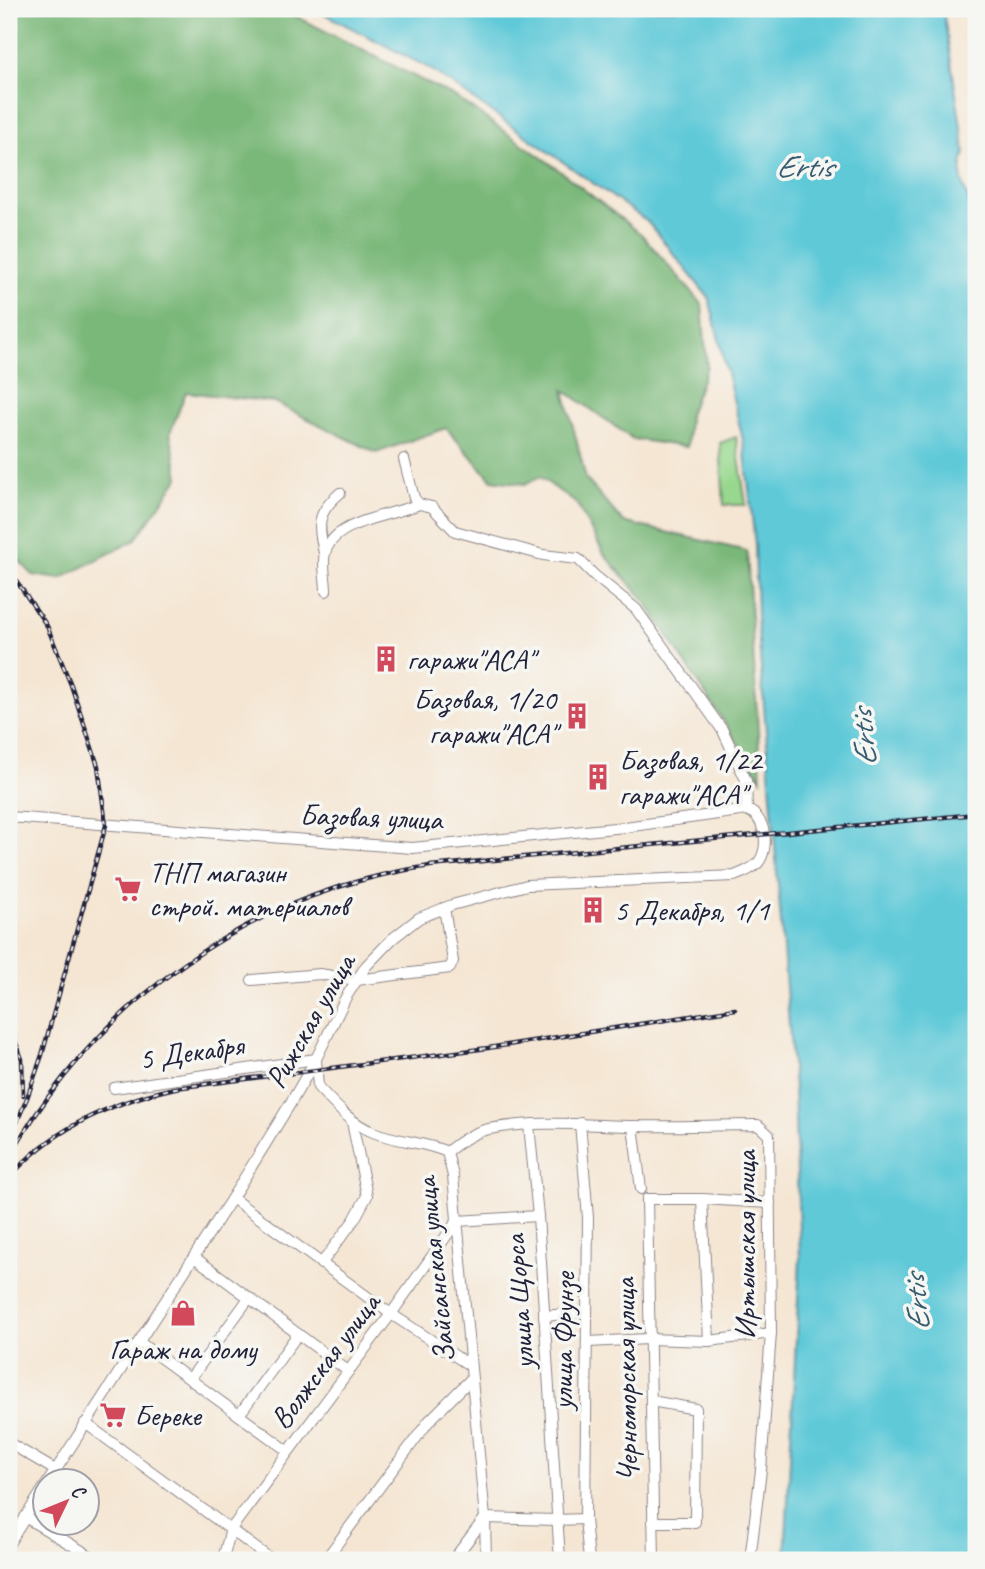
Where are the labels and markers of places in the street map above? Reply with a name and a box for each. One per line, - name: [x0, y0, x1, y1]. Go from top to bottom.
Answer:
- place label: гаражи"ACА": [407, 640, 540, 678]
- building icon: гаражи"ACА": [371, 644, 401, 674]
- place label: Базовая, 1/20 гаражи"ACА": [413, 680, 562, 752]
- building icon: Базовая, 1/20 гаражи"ACА": [562, 701, 592, 731]
- place label: Базовая, 1/22 гаражи"ACА": [619, 741, 764, 813]
- building icon: Базовая, 1/22 гаражи"ACА": [583, 762, 613, 792]
- place label: ТНП магазин строй. материалов: [149, 853, 353, 925]
- supermarket icon: ТНП магазин строй. материалов: [113, 874, 143, 904]
- place label: 5 Декабря, 1/1: [614, 891, 771, 929]
- building icon: 5 Декабря, 1/1: [578, 895, 608, 925]
- shop icon: Гараж на дому: [168, 1298, 198, 1328]
- place label: Гараж на дому: [109, 1330, 258, 1368]
- place label: Береке: [134, 1396, 203, 1434]
- supermarket icon: Береке: [98, 1400, 128, 1430]

